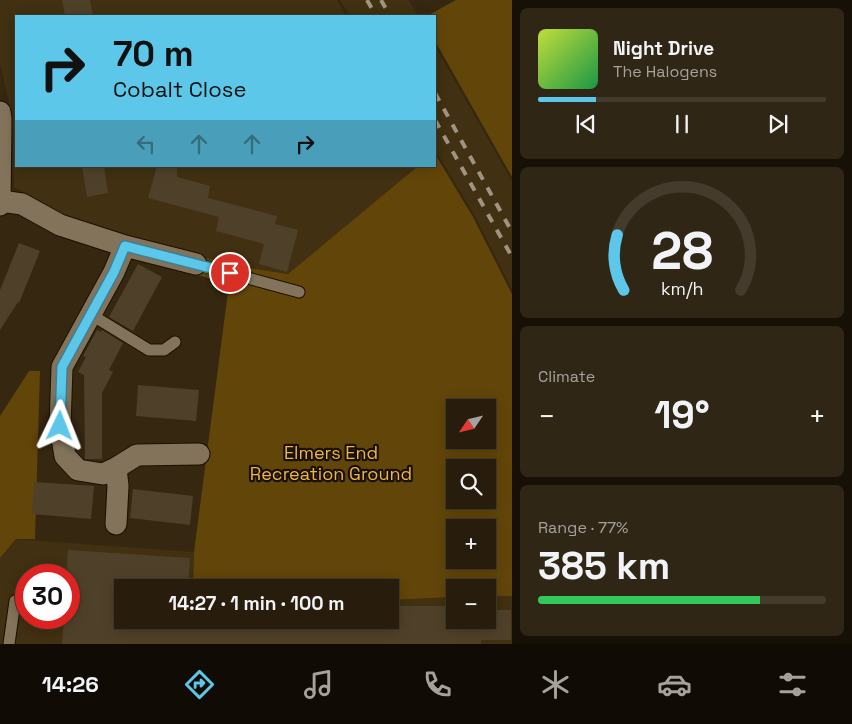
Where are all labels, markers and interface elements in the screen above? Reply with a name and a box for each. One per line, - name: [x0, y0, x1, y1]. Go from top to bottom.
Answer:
- text: 70 m: [113, 32, 194, 76]
- icon: right: [30, 35, 95, 100]
- text: Night Drive: [613, 36, 714, 61]
- text: The Halogens: [613, 61, 717, 82]
- text: Cobalt Close: [113, 75, 246, 103]
- icon: previous: [572, 110, 600, 138]
- icon: pause: [668, 110, 696, 138]
- icon: next: [764, 110, 792, 138]
- icon: left: [132, 130, 160, 158]
- icon: ahead: [185, 130, 213, 158]
- icon: ahead: [238, 130, 266, 158]
- icon: right: [291, 130, 319, 158]
- text: 28: [651, 218, 713, 284]
- pin: [209, 252, 251, 294]
- icon: arrive: [216, 259, 244, 287]
- text: km/h: [661, 277, 703, 300]
- text: Climate: [538, 366, 595, 387]
- text: 19°: [654, 391, 710, 439]
- text: −: [538, 398, 555, 434]
- text: +: [809, 398, 826, 434]
- position arrow: [33, 399, 85, 451]
- north arrow: [446, 399, 496, 449]
- map controls: [446, 399, 496, 629]
- park label: Elmers End Recreation Ground: [250, 441, 412, 485]
- button: search: [446, 459, 496, 509]
- text: Range · 77%: [538, 517, 628, 538]
- button: +: [446, 519, 496, 569]
- text: 385 km: [538, 542, 670, 590]
- speed limit sign: 30: [15, 564, 80, 629]
- button: −: [446, 579, 496, 629]
- text: 14:27 · 1 min · 100 m: [168, 591, 345, 616]
- icon: directions: [182, 667, 217, 702]
- icon: music: [301, 667, 336, 702]
- icon: phone: [420, 667, 455, 702]
- icon: climate: [538, 667, 573, 702]
- icon: car: [657, 667, 692, 702]
- icon: filters: [775, 667, 810, 702]
- text: 14:26: [42, 670, 99, 698]

